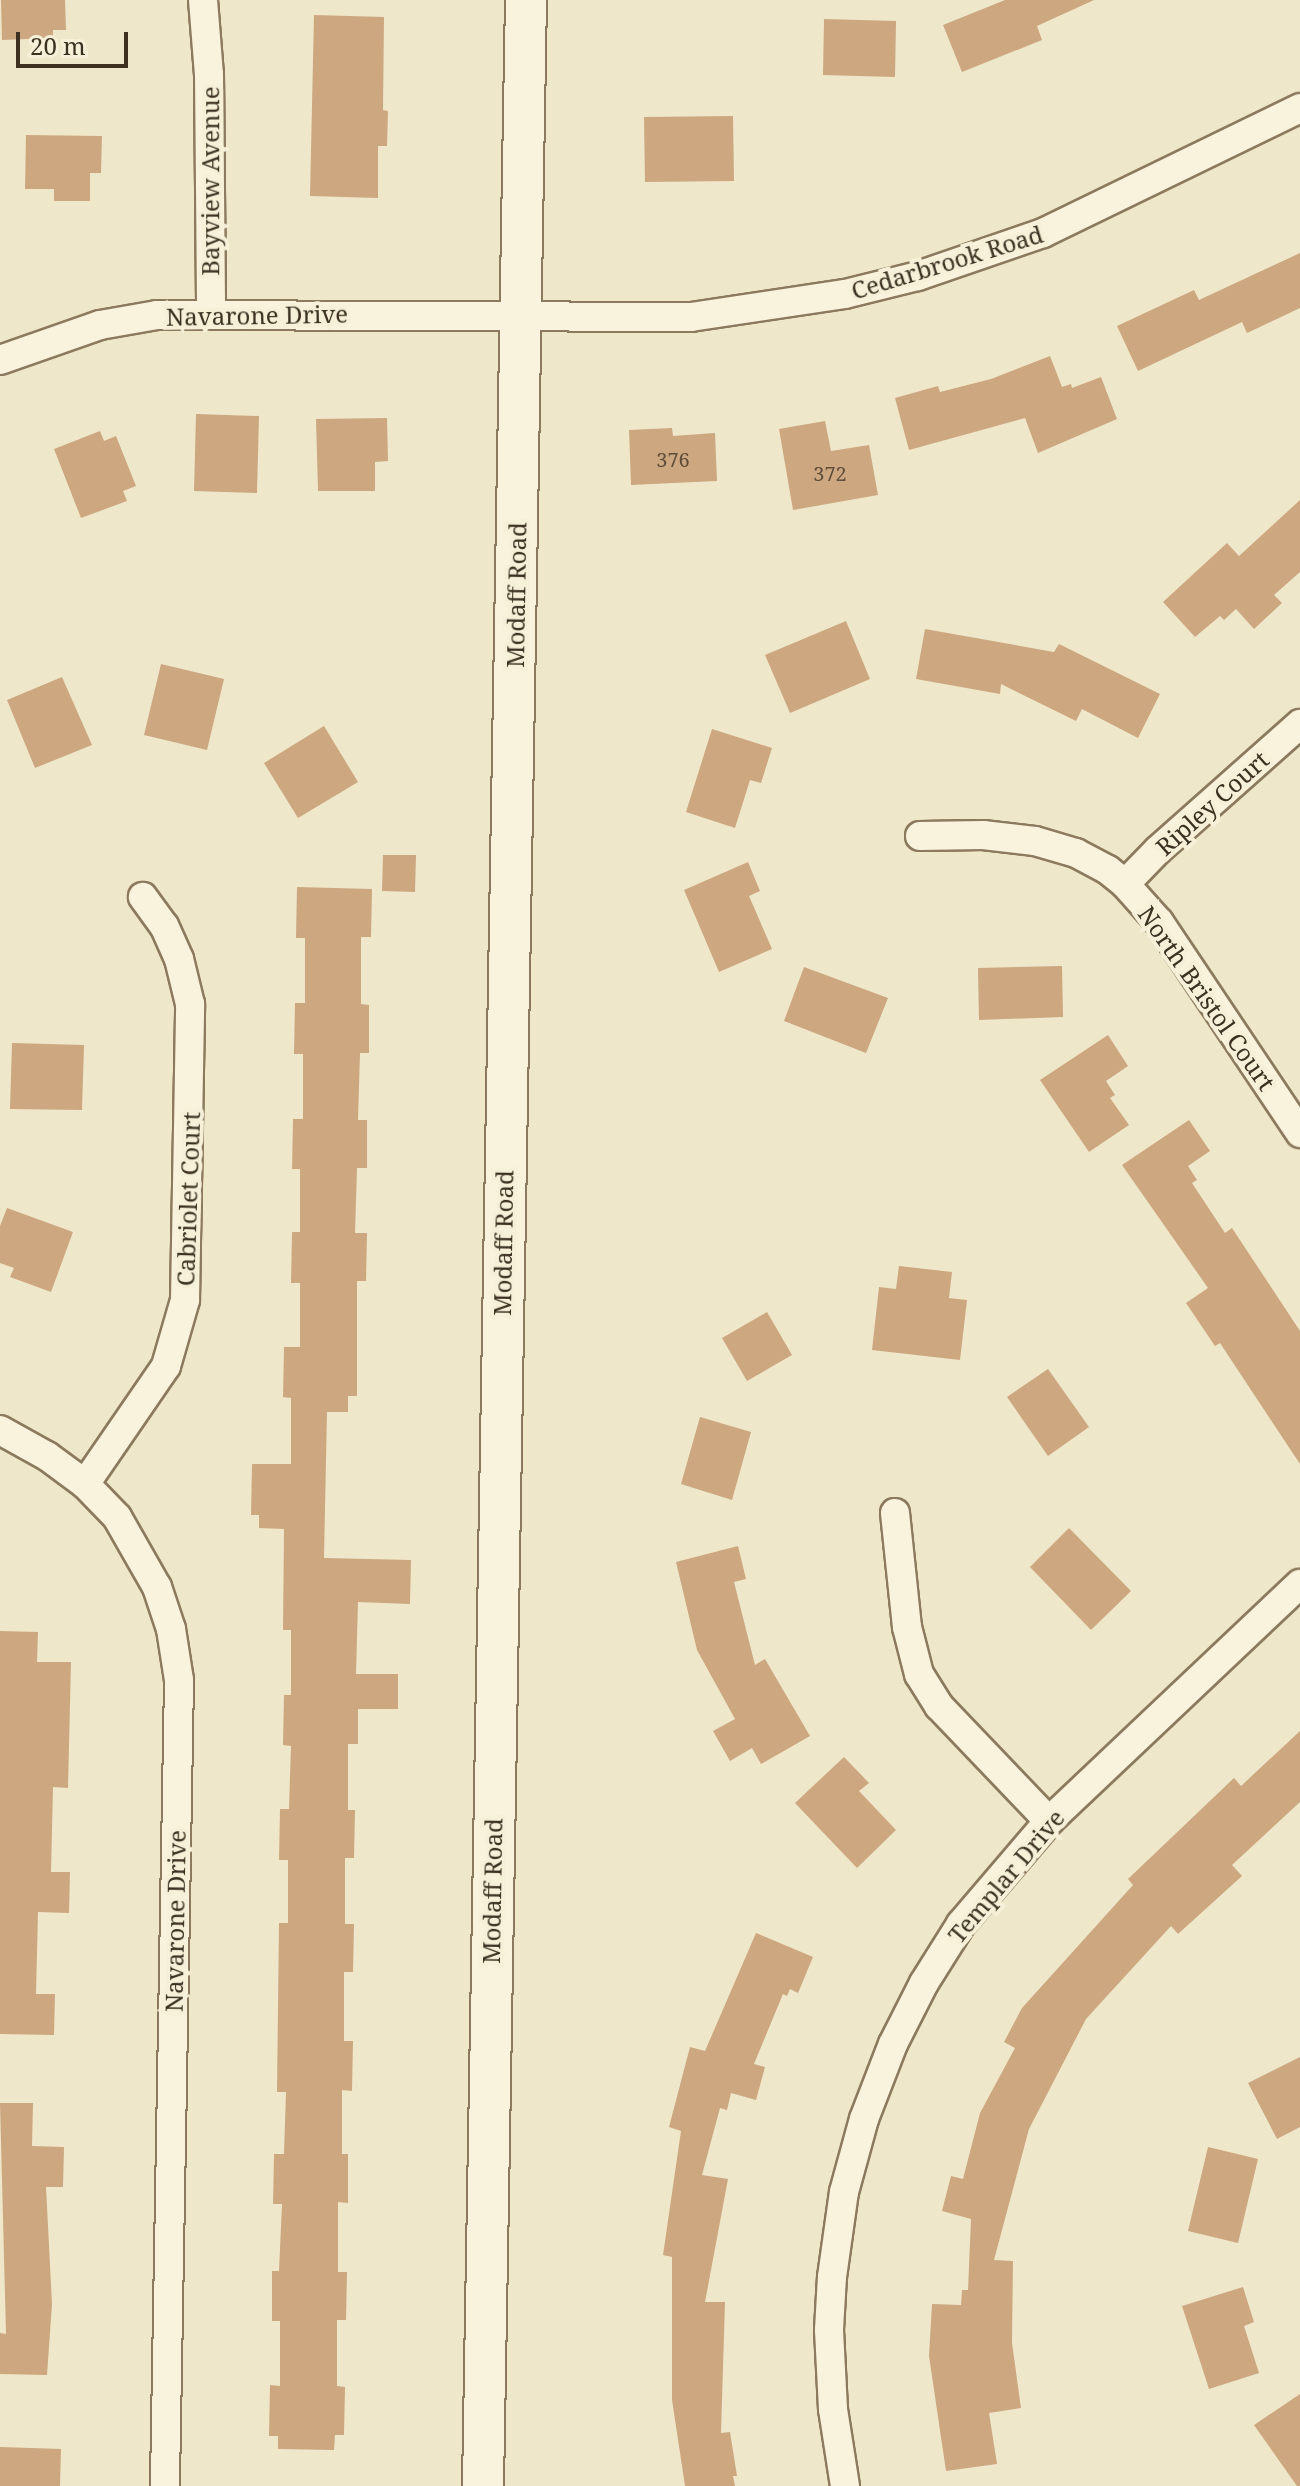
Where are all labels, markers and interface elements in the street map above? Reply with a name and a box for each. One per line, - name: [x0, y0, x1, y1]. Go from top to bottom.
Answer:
- scale bar: [20, 16, 132, 66]
- text: 20 m: [30, 29, 86, 62]
- street label: Bayview Avenue: [196, 86, 224, 276]
- street label: Cedarbrook Road: [848, 219, 1046, 305]
- street label: Navarone Drive: [166, 299, 348, 331]
- house number: 376: [656, 447, 690, 471]
- house number: 372: [813, 461, 847, 485]
- street label: Modaff Road: [500, 522, 532, 668]
- street label: Ripley Court: [1150, 745, 1274, 861]
- street label: North Bristol Court: [1133, 900, 1281, 1096]
- street label: Cabriolet Court: [171, 1111, 205, 1287]
- street label: Modaff Road: [487, 1170, 519, 1316]
- street label: Templar Drive: [942, 1803, 1070, 1949]
- street label: Modaff Road: [476, 1818, 508, 1964]
- street label: Navarone Drive: [159, 1830, 191, 2012]

